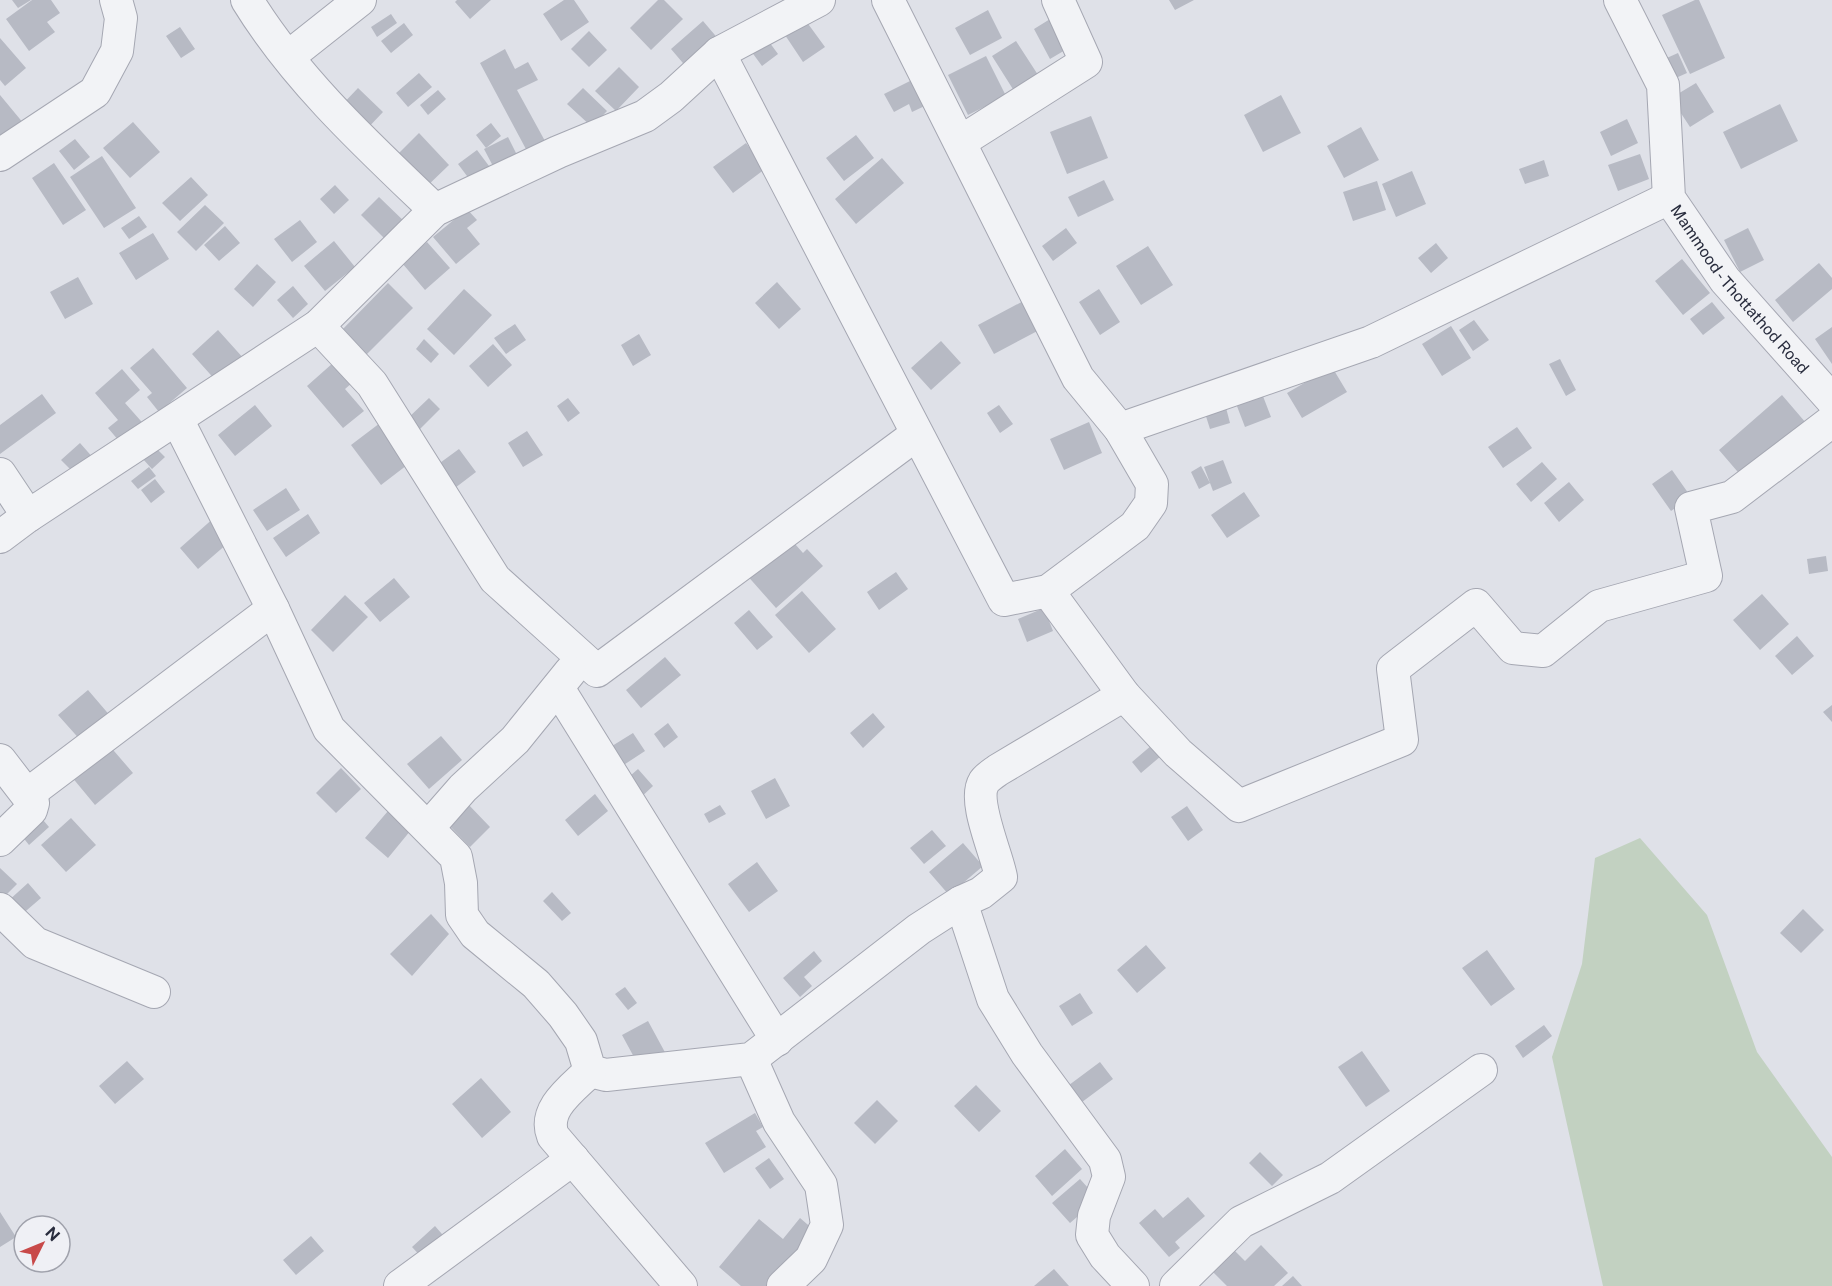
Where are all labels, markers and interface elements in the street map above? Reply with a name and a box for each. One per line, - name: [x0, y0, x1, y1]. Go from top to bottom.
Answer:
- street label: Mammood - Thottathod Road: [1666, 201, 1813, 378]
- north arrow: [12, 1214, 72, 1274]
- text: N: [41, 1223, 64, 1245]

